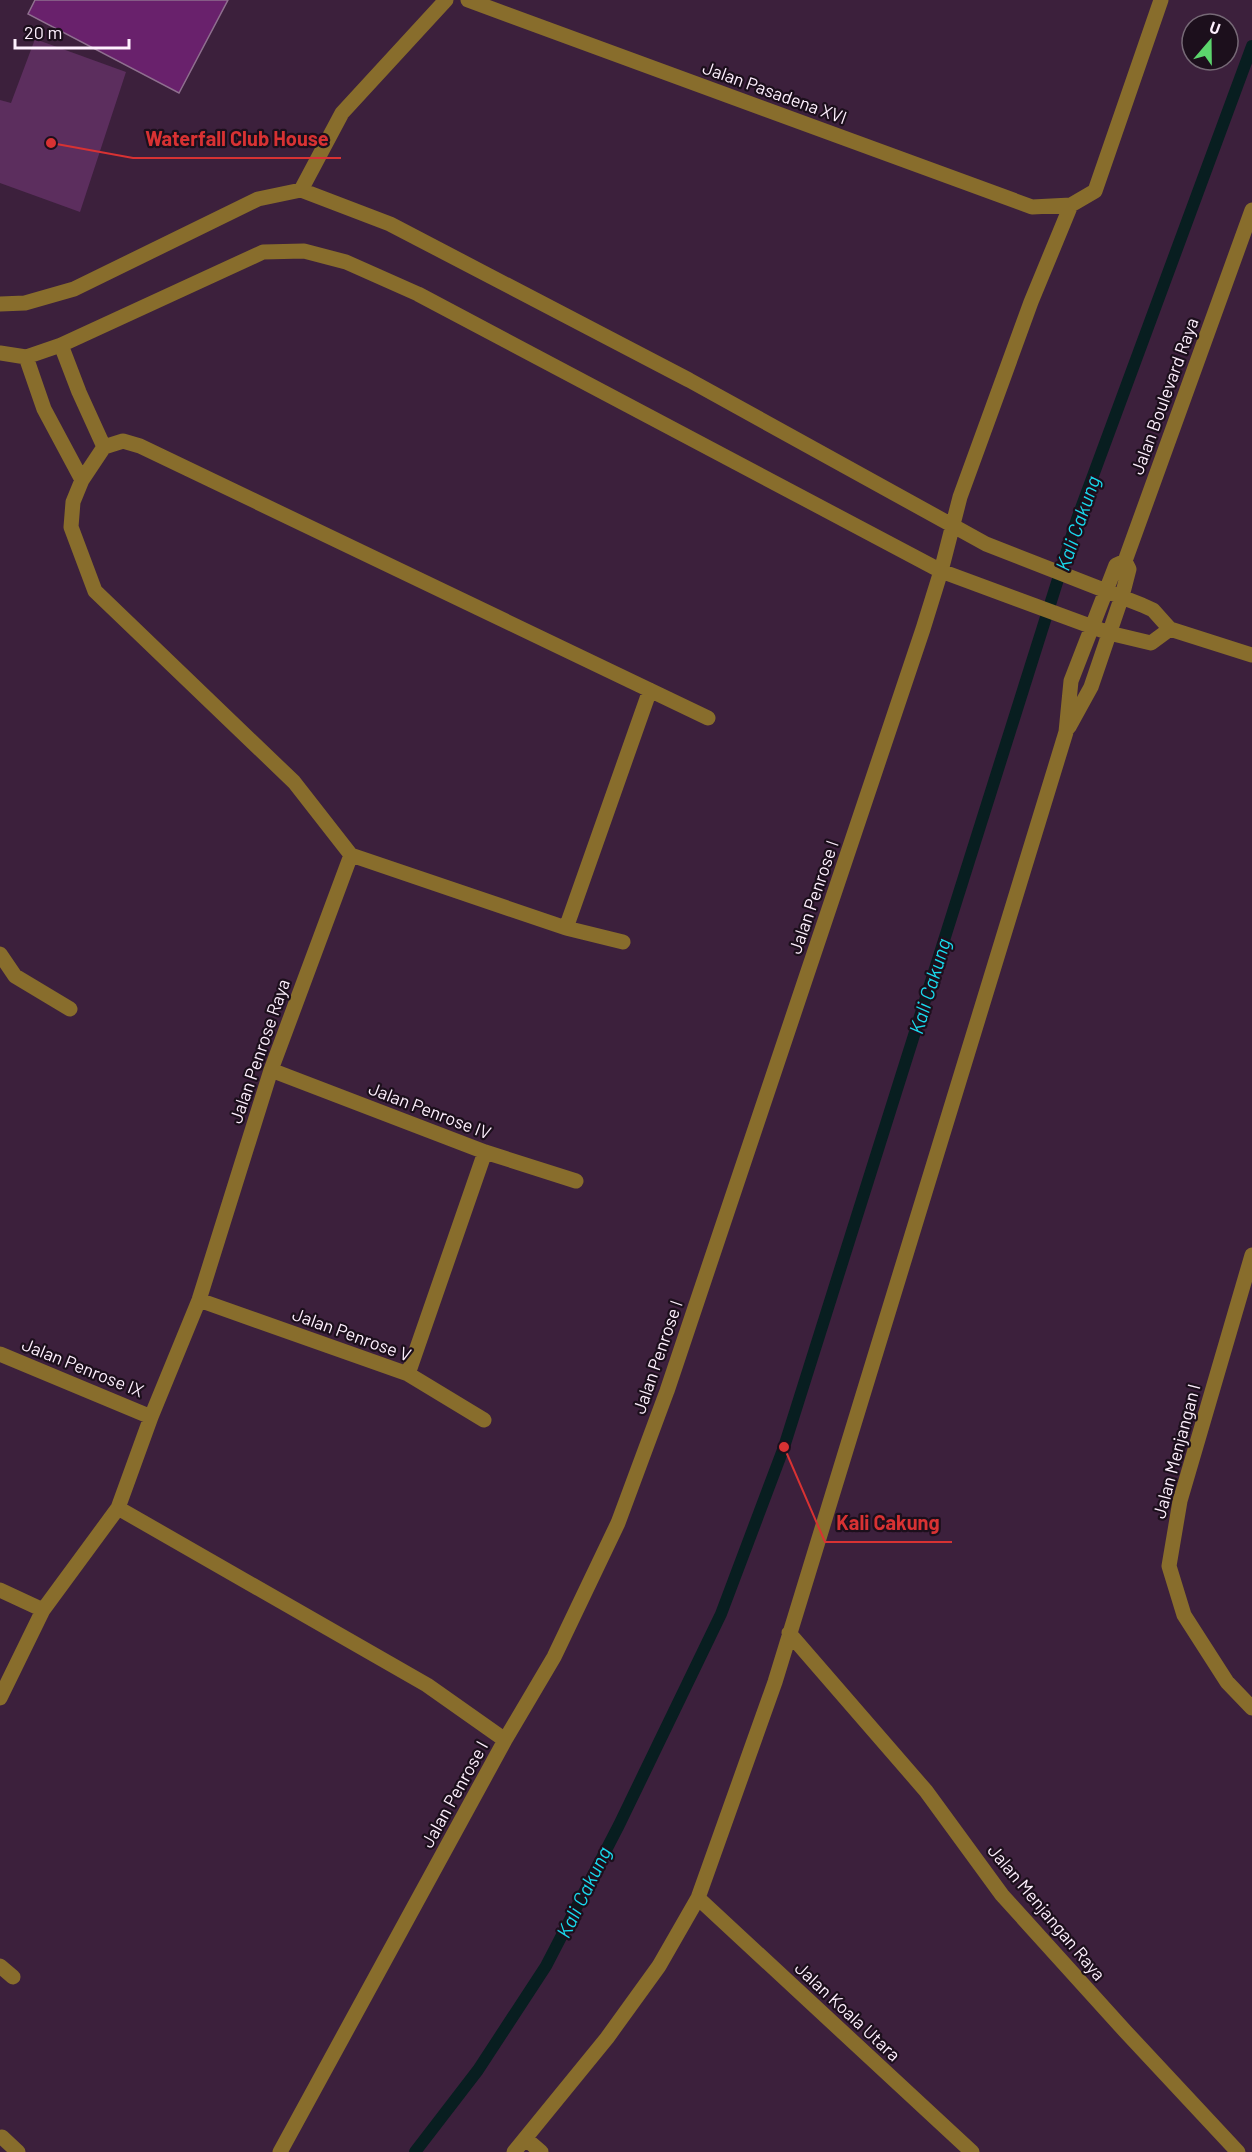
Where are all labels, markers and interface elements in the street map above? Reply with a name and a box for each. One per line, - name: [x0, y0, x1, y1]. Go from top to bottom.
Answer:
- scale bar: [15, 12, 129, 50]
- north arrow: [1180, 12, 1240, 72]
- text: U: [1207, 17, 1223, 38]
- text: 20 m: [24, 21, 62, 43]
- street label: Jalan Pasadena XVI: [700, 56, 850, 128]
- callout: Waterfall Club House: [133, 120, 341, 158]
- text: Waterfall Club House: [145, 126, 329, 150]
- street label: Jalan Boulevard Raya: [1125, 315, 1203, 477]
- water label: Kali Cakung: [1050, 472, 1104, 574]
- street label: Jalan Penrose I: [783, 837, 843, 957]
- water label: Kali Cakung: [903, 935, 955, 1037]
- street label: Jalan Penrose Raya: [224, 976, 294, 1126]
- street label: Jalan Penrose IV: [366, 1077, 495, 1144]
- street label: Jalan Penrose I: [627, 1297, 687, 1417]
- street label: Jalan Penrose V: [290, 1302, 415, 1366]
- street label: Jalan Penrose IX: [19, 1333, 147, 1401]
- street label: Jalan Menjangan I: [1147, 1381, 1205, 1521]
- callout: Kali Cakung: [825, 1504, 952, 1542]
- text: Kali Cakung: [836, 1510, 940, 1534]
- street label: Jalan Penrose I: [416, 1737, 492, 1851]
- street label: Jalan Menjangan Raya: [984, 1839, 1110, 1985]
- water label: Kali Cakung: [551, 1842, 615, 1942]
- street label: Jalan Koala Utara: [791, 1957, 905, 2065]

